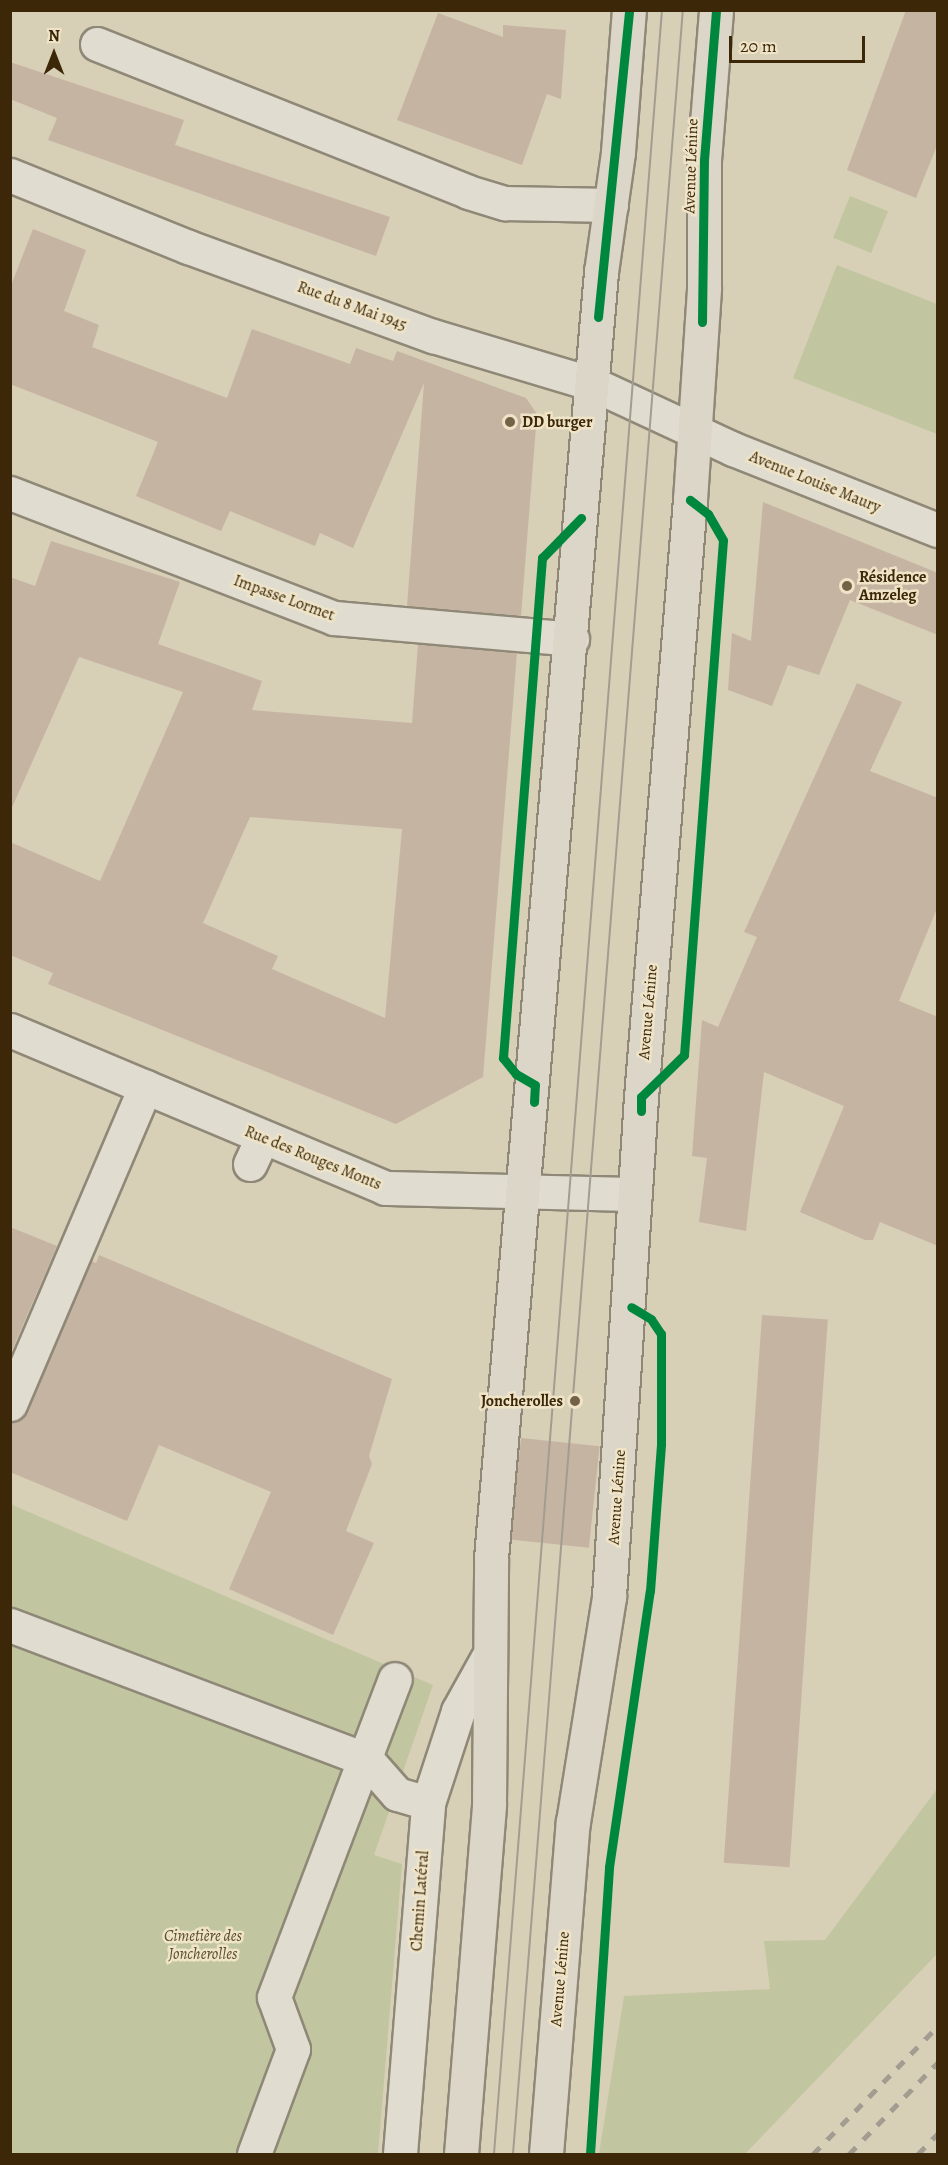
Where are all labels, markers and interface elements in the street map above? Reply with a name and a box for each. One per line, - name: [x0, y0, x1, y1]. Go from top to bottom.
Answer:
- north arrow: [24, 24, 84, 84]
- scale bar: [732, 24, 868, 62]
- text: N: [48, 25, 60, 47]
- text: 20 m: [740, 34, 777, 58]
- street label: Avenue Lénine: [680, 118, 702, 214]
- street label: Rue du 8 Mai 1945: [295, 277, 409, 335]
- place label: DD burger: [522, 412, 593, 432]
- marker: DD burger: [503, 415, 517, 429]
- street label: Avenue Louise Maury: [747, 447, 883, 517]
- place label: Résidence Amzeleg: [859, 567, 926, 605]
- street label: Impasse Lormet: [231, 571, 337, 625]
- marker: Résidence Amzeleg: [840, 579, 854, 593]
- street label: Avenue Lénine: [634, 964, 662, 1060]
- street label: Rue des Rouges Monts: [242, 1122, 384, 1194]
- place label: Joncherolles: [481, 1391, 563, 1411]
- marker: Joncherolles: [568, 1394, 582, 1408]
- street label: Avenue Lénine: [604, 1449, 630, 1545]
- street label: Chemin Latéral: [407, 1850, 433, 1952]
- park label: Cimetière des Joncherolles: [164, 1926, 242, 1964]
- street label: Avenue Lénine: [546, 1931, 574, 2027]

